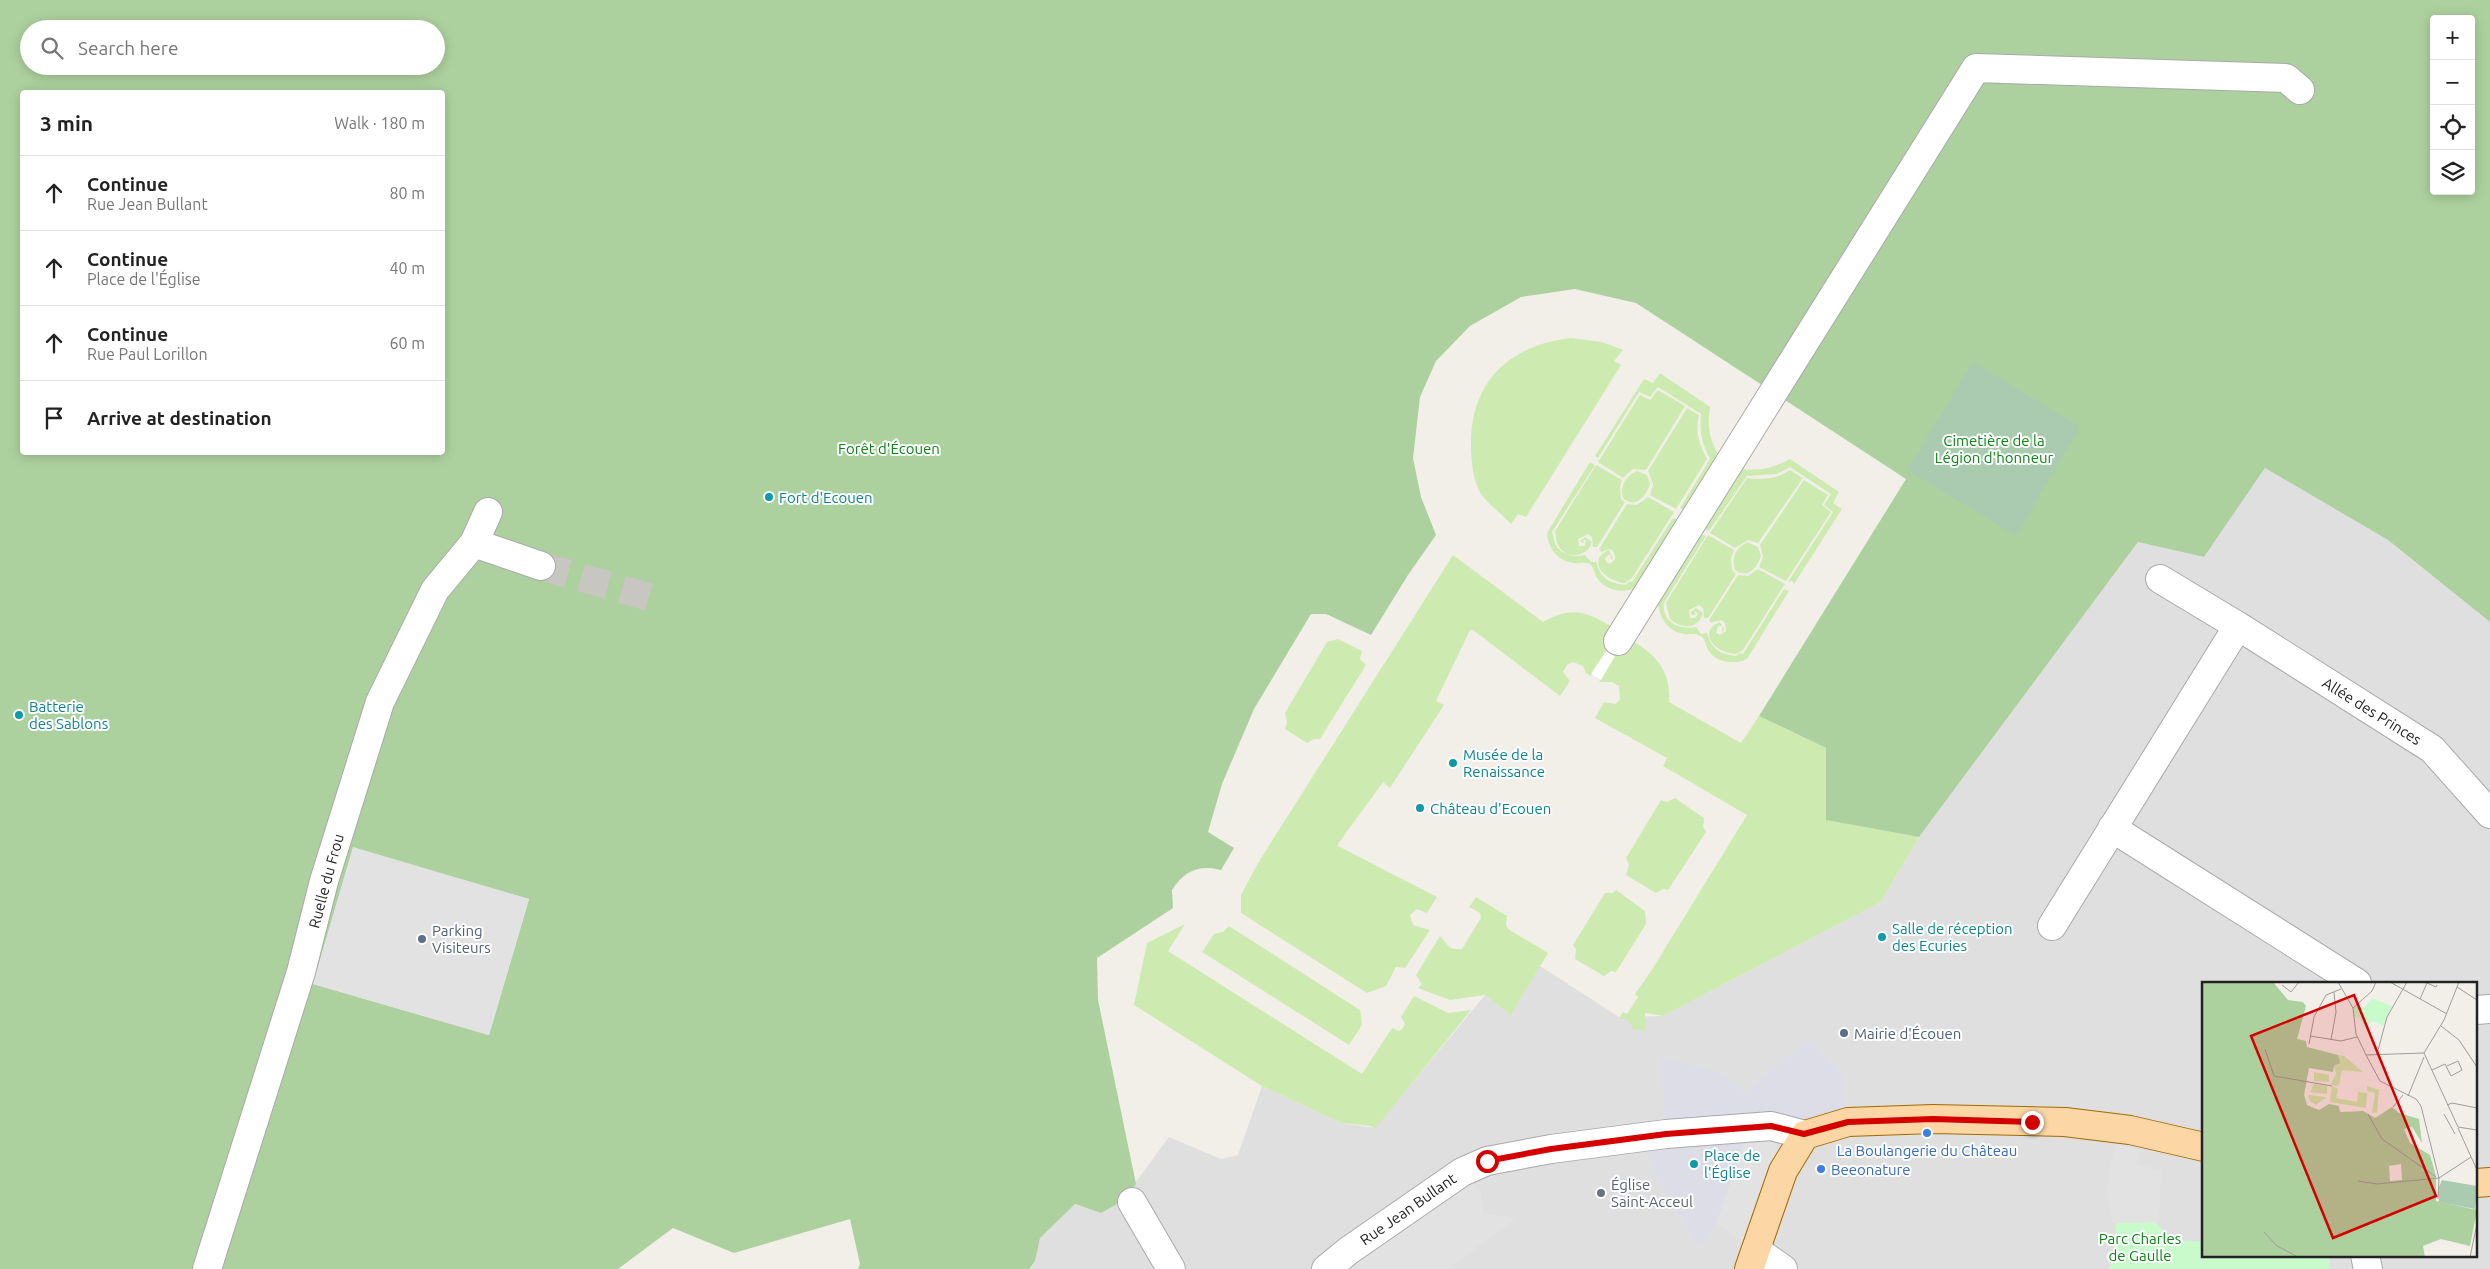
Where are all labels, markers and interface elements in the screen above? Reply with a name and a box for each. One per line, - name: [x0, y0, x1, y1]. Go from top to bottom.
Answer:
- map controls: [2430, 15, 2475, 195]
- button: +: [2430, 15, 2475, 60]
- search box: [20, 20, 445, 75]
- icon: search: [38, 34, 66, 62]
- text: Search here: [78, 37, 178, 59]
- button: −: [2430, 60, 2475, 105]
- button: locate: [2430, 105, 2475, 150]
- text: 3 min: [40, 111, 93, 135]
- text: Walk · 180 m: [334, 114, 425, 132]
- button: layers: [2430, 150, 2475, 195]
- text: Continue: [87, 173, 168, 195]
- icon: ahead: [40, 179, 68, 207]
- text: 80 m: [389, 184, 425, 202]
- text: Rue Jean Bullant: [87, 195, 208, 213]
- text: Continue: [87, 248, 168, 270]
- icon: ahead: [40, 254, 68, 282]
- text: 40 m: [389, 259, 425, 277]
- text: Place de l'Église: [87, 270, 201, 288]
- text: Continue: [87, 323, 168, 345]
- icon: ahead: [40, 329, 68, 357]
- text: 60 m: [389, 334, 425, 352]
- text: Rue Paul Lorillon: [87, 345, 208, 363]
- icon: arrive: [40, 404, 68, 432]
- text: Arrive at destination: [87, 407, 272, 429]
- park label: Cimetière de la Légion d'honneur: [1935, 432, 2053, 466]
- park label: Forêt d'Écouen: [838, 440, 940, 457]
- place label: Fort d'Ecouen: [779, 489, 873, 506]
- marker: Fort d'Ecouen: [763, 491, 775, 503]
- street label: Allée des Princes: [2319, 674, 2425, 748]
- place label: Batterie des Sablons: [29, 698, 108, 732]
- marker: Batterie des Sablons: [13, 709, 25, 721]
- place label: Musée de la Renaissance: [1463, 746, 1545, 780]
- marker: Musée de la Renaissance: [1447, 757, 1459, 769]
- place label: Château d'Ecouen: [1430, 800, 1551, 817]
- marker: Château d'Ecouen: [1414, 802, 1426, 814]
- street label: Ruelle du Frou: [305, 832, 347, 930]
- place label: Salle de réception des Ecuries: [1892, 920, 2012, 954]
- place label: Parking Visiteurs: [432, 922, 491, 956]
- marker: Salle de réception des Ecuries: [1876, 931, 1888, 943]
- marker: Parking Visiteurs: [416, 933, 428, 945]
- inset map: [2202, 982, 2478, 1256]
- place label: Mairie d'Écouen: [1854, 1025, 1961, 1042]
- marker: Mairie d'Écouen: [1838, 1027, 1850, 1039]
- route end: [2021, 1111, 2044, 1134]
- marker: La Boulangerie du Château: [1921, 1127, 1933, 1139]
- place label: La Boulangerie du Château: [1837, 1142, 2017, 1159]
- place label: Place de l'Église: [1704, 1147, 1760, 1181]
- route start: [1476, 1150, 1499, 1173]
- marker: Place de l'Église: [1688, 1158, 1700, 1170]
- place label: Beeonature: [1831, 1161, 1911, 1178]
- marker: Beeonature: [1815, 1163, 1827, 1175]
- street label: Rue Jean Bullant: [1357, 1170, 1459, 1248]
- place label: Église Saint-Acceul: [1611, 1176, 1693, 1210]
- marker: Église Saint-Acceul: [1595, 1187, 1607, 1199]
- park label: Parc Charles de Gaulle: [2099, 1230, 2181, 1264]

